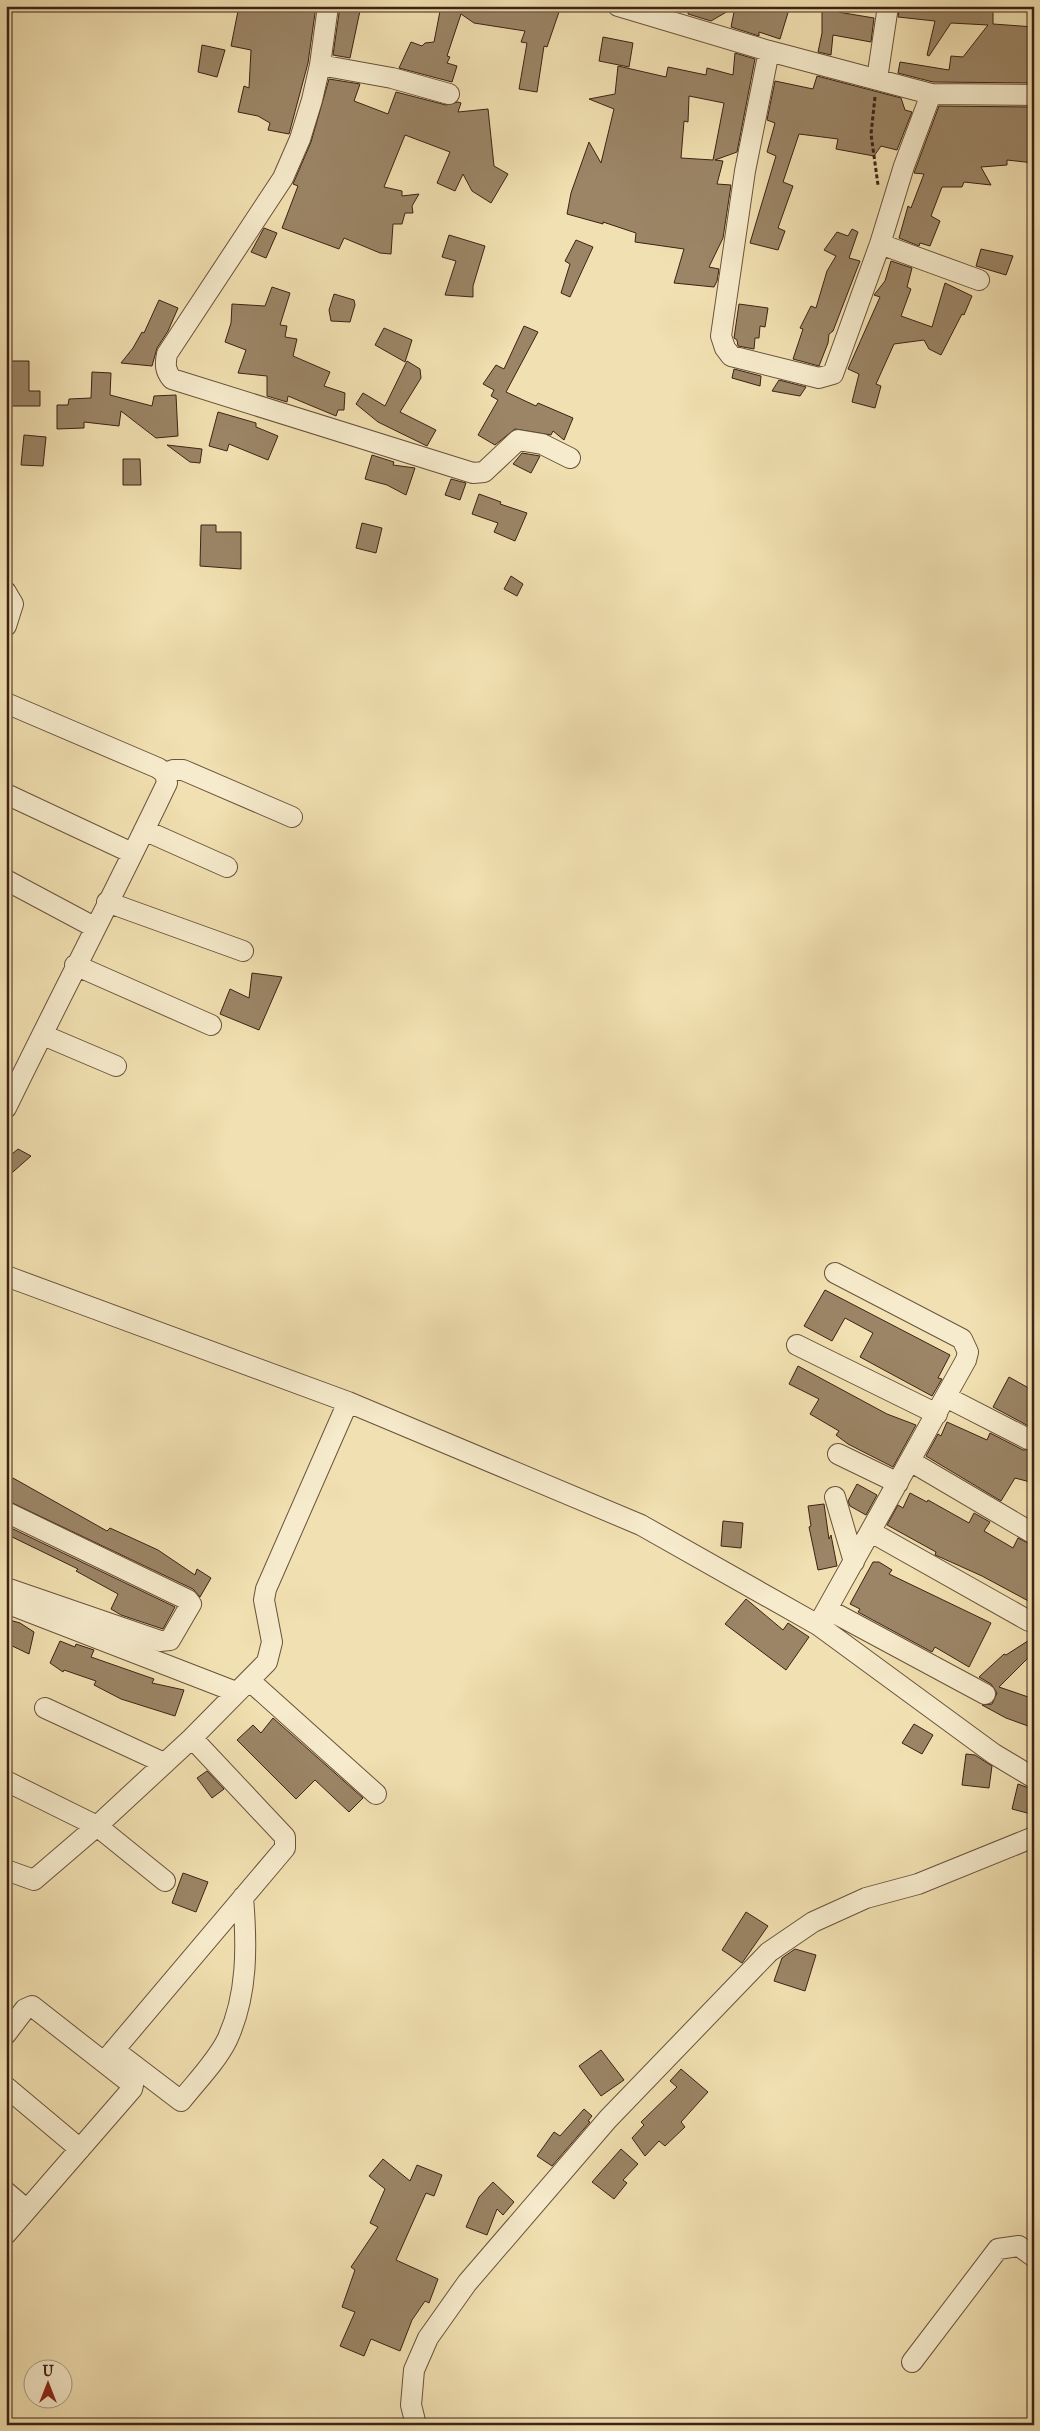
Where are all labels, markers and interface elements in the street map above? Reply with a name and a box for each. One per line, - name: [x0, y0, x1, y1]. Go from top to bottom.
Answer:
- north arrow: [22, 2358, 72, 2408]
- text: U: [42, 2363, 54, 2380]

